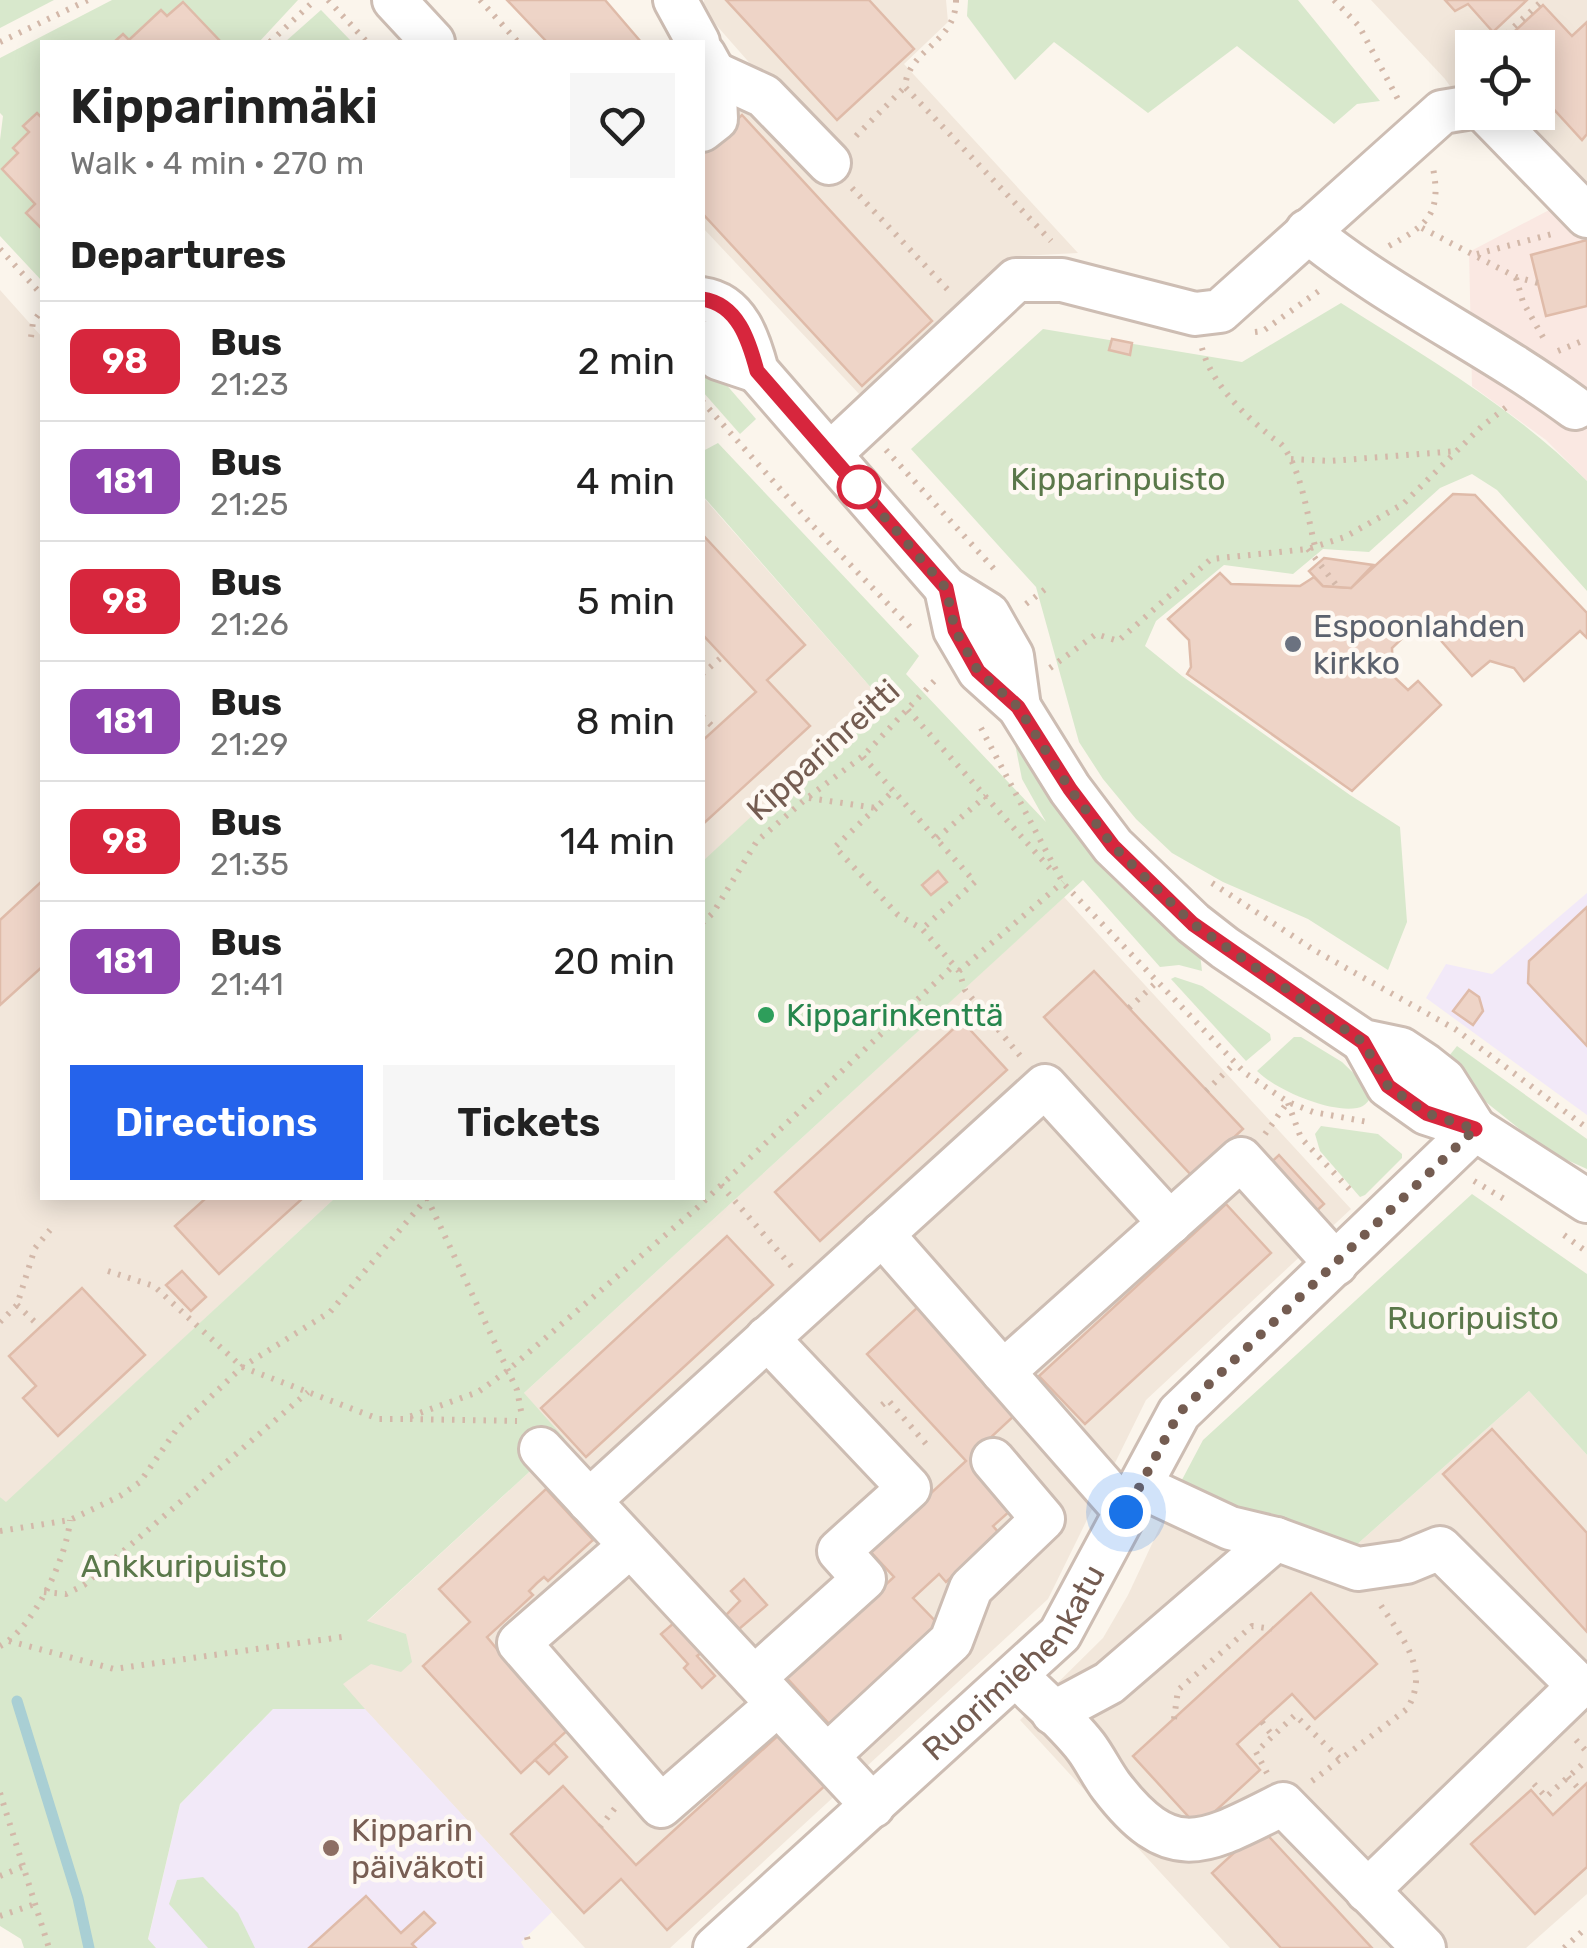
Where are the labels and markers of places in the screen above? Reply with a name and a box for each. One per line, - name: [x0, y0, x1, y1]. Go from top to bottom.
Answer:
- unlabelled marker: [838, 466, 880, 508]
- place label: Espoonlahden kirkko: [1313, 607, 1525, 682]
- marker: Espoonlahden kirkko: [1282, 633, 1304, 655]
- place label: Kipparinkenttä: [786, 996, 1004, 1034]
- marker: Kipparinkenttä: [755, 1004, 777, 1026]
- place label: Kipparin päiväkoti: [351, 1811, 484, 1886]
- marker: Kipparin päiväkoti: [320, 1837, 342, 1859]

